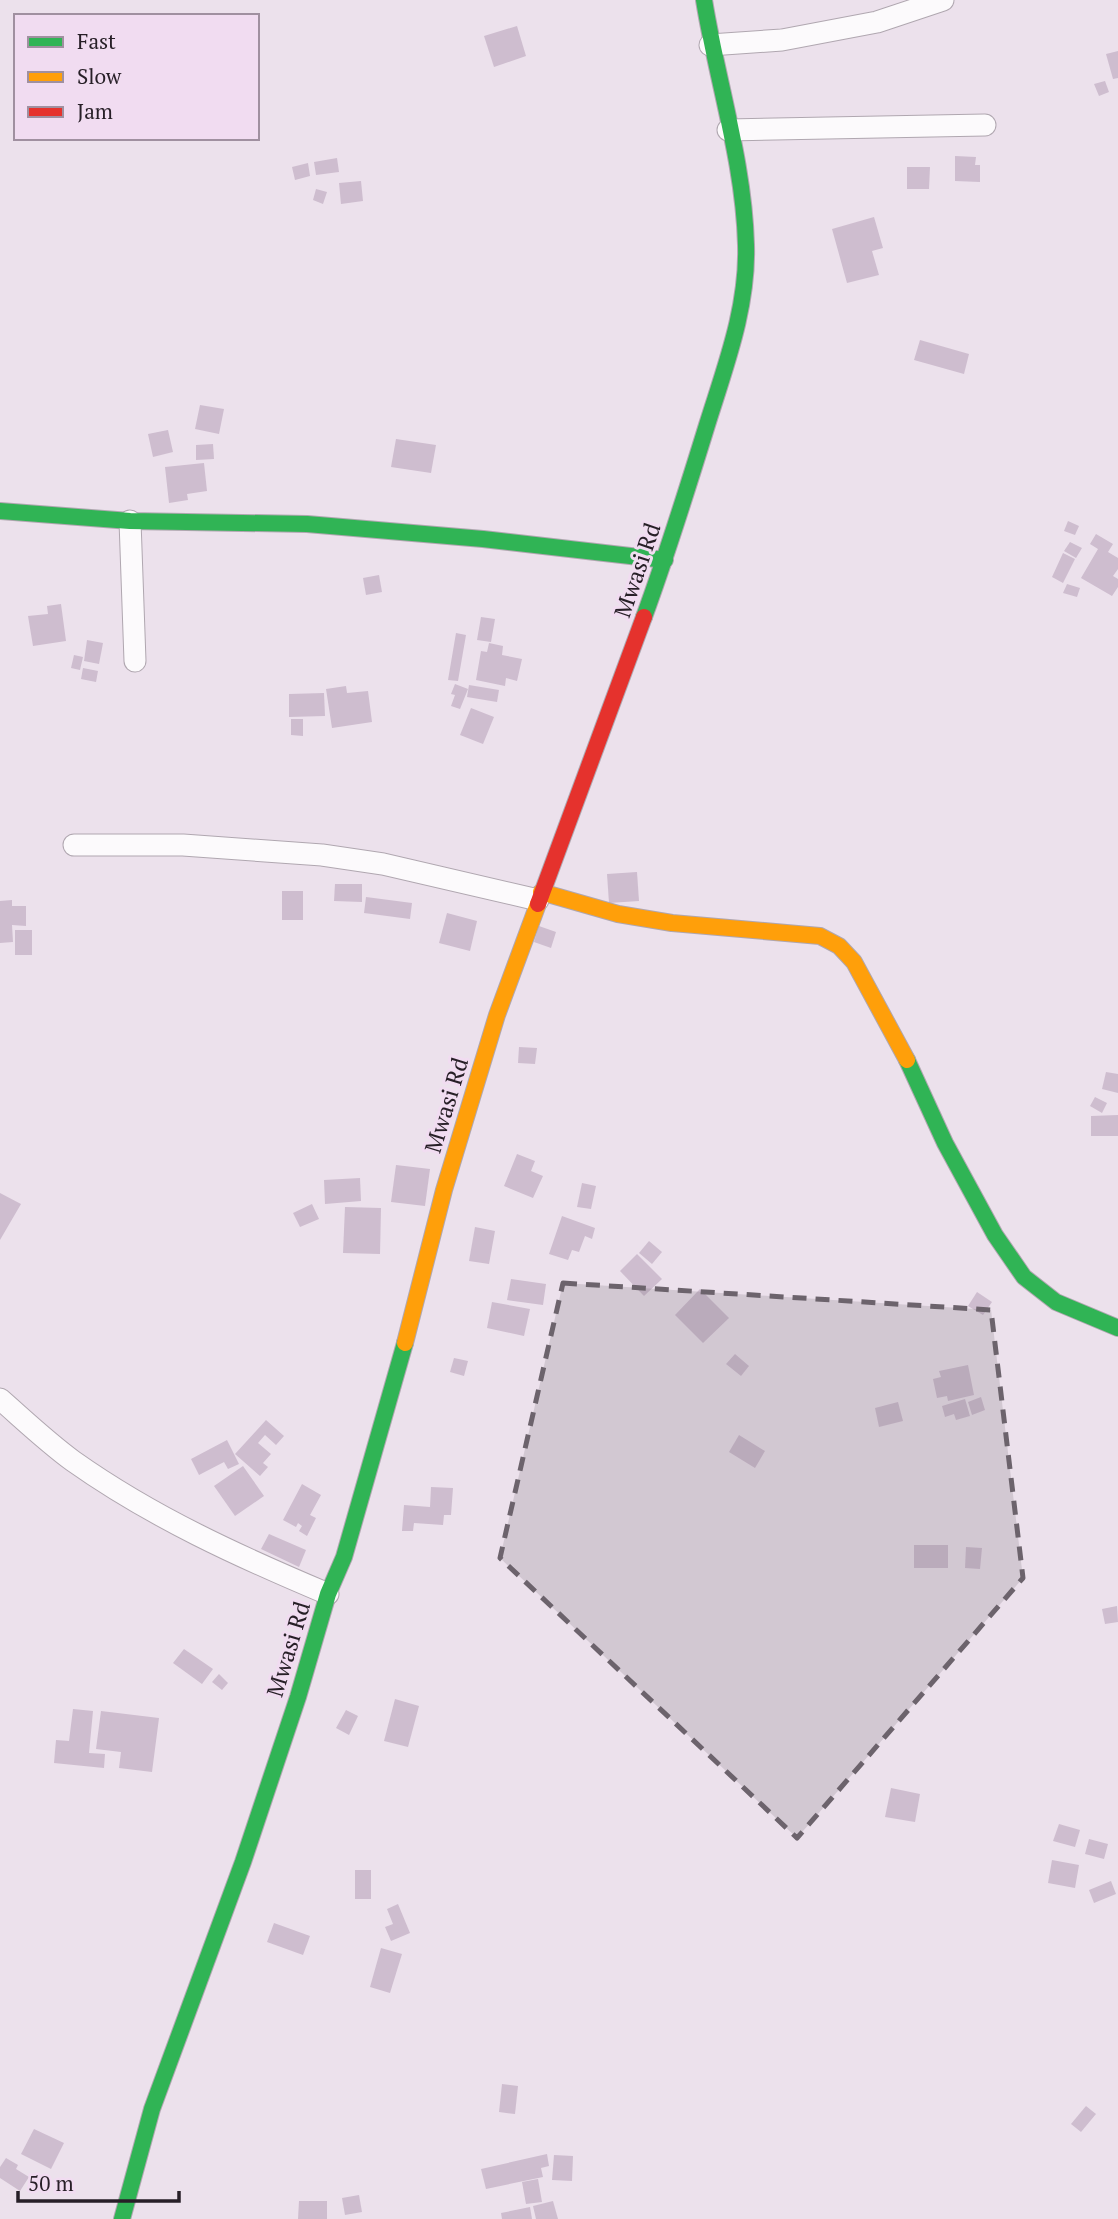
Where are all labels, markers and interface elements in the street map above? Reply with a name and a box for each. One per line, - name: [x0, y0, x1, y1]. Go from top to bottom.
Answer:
- legend: [14, 14, 259, 140]
- text: Fast: [77, 27, 116, 55]
- text: Slow: [77, 62, 122, 90]
- text: Jam: [77, 97, 113, 125]
- street label: Mwasi Rd: [606, 518, 668, 621]
- street label: Mwasi Rd: [417, 1053, 475, 1156]
- street label: Mwasi Rd: [259, 1597, 317, 1700]
- scale bar: [18, 2160, 178, 2204]
- text: 50 m: [28, 2169, 74, 2197]

